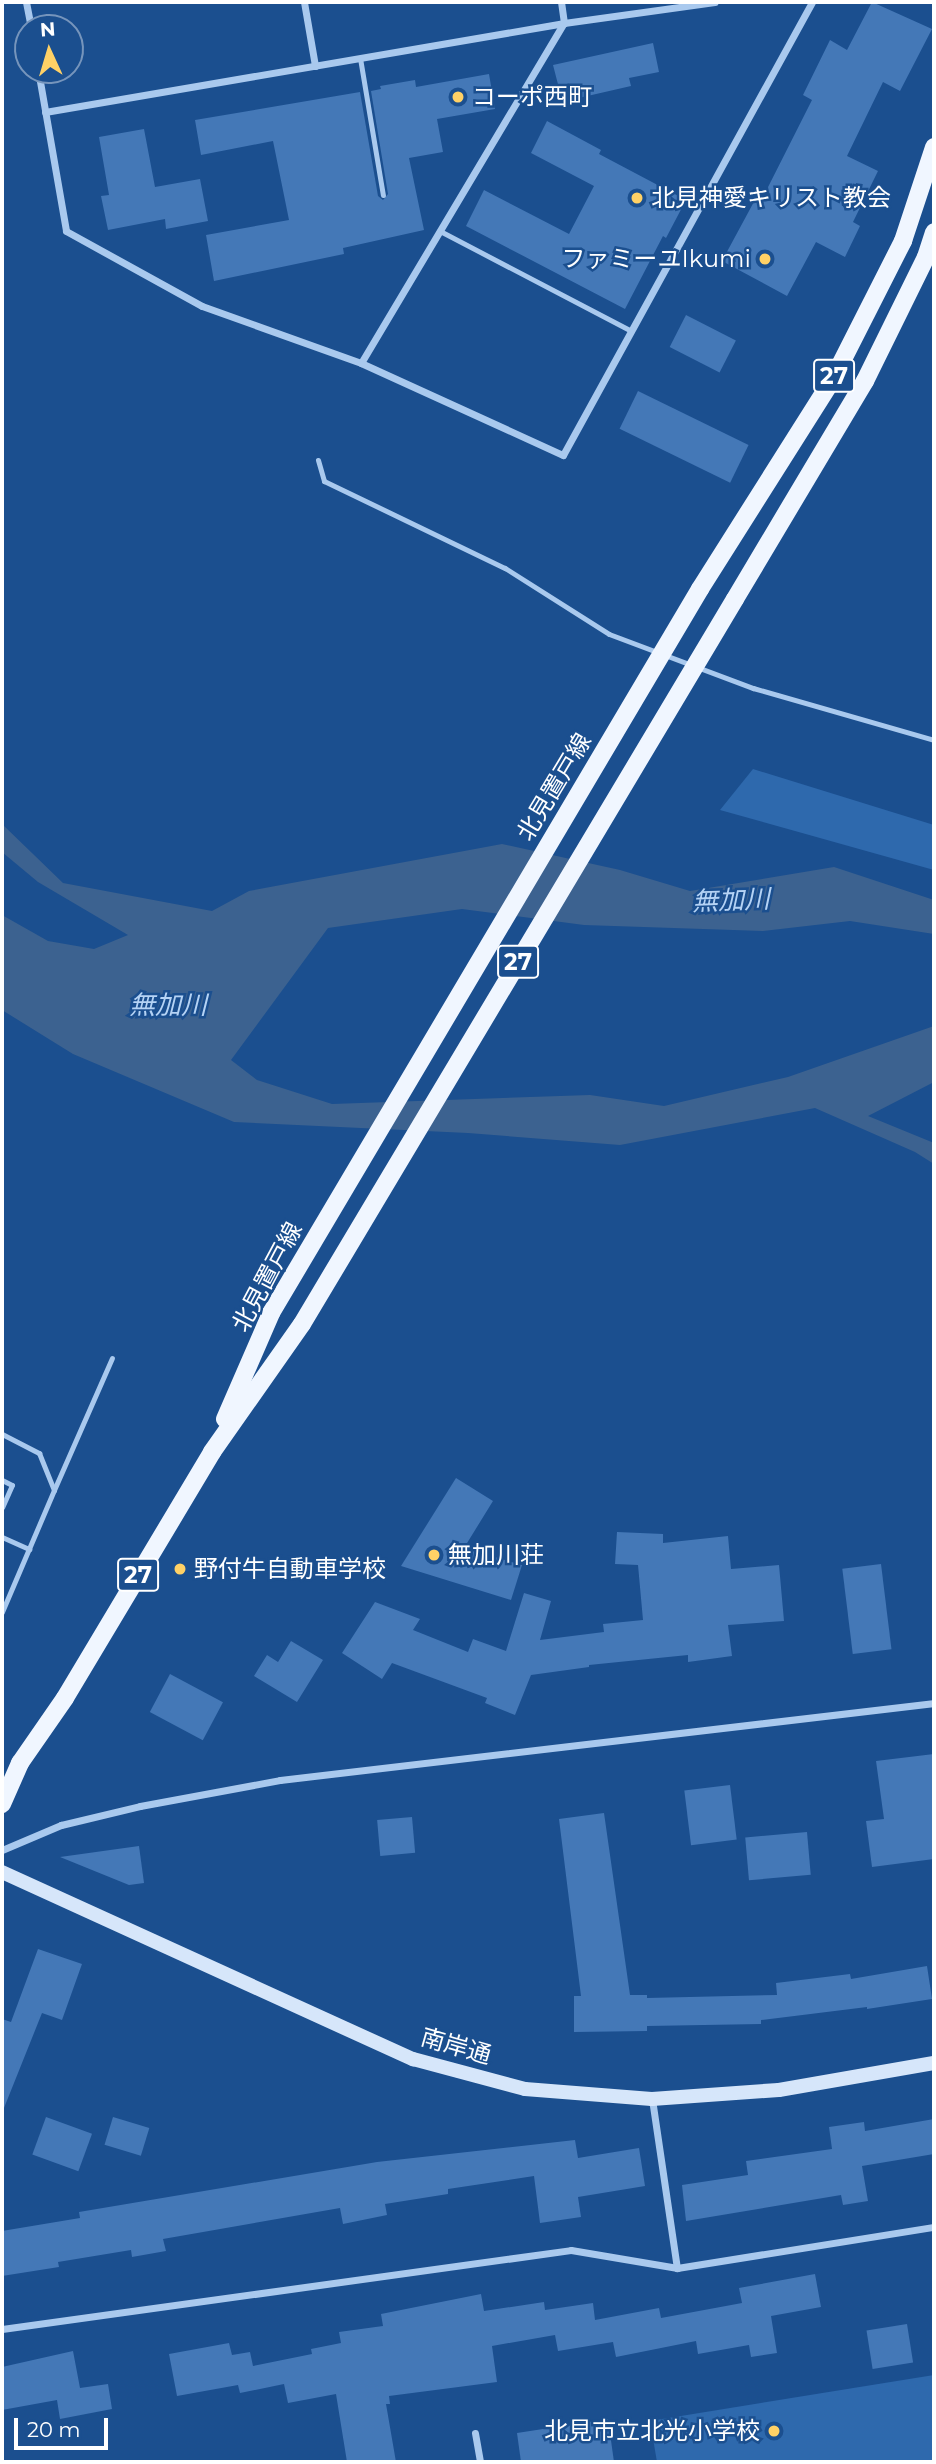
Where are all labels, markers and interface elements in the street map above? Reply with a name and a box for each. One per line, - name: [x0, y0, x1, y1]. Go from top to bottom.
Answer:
- north arrow: [14, 14, 84, 84]
- text: N: [39, 18, 56, 42]
- place label: コーポ西町: [472, 83, 592, 111]
- marker: コーポ西町: [450, 89, 466, 105]
- place label: 北見神愛キリスト教会: [651, 184, 891, 212]
- marker: 北見神愛キリスト教会: [629, 190, 645, 206]
- place label: ファミーユIkumi: [562, 245, 751, 273]
- marker: ファミーユIkumi: [757, 251, 773, 267]
- road number: 27: [813, 356, 855, 396]
- street label: 北見置戸線: [511, 728, 597, 846]
- water label: 無加川: [691, 884, 771, 918]
- road number: 27: [497, 942, 539, 981]
- water label: 無加川: [129, 990, 207, 1022]
- street label: 北見置戸線: [226, 1217, 308, 1337]
- place label: 無加川荘: [448, 1541, 544, 1569]
- marker: 無加川荘: [426, 1547, 442, 1563]
- place label: 野付牛自動車学校: [194, 1555, 386, 1583]
- road number: 27: [117, 1556, 159, 1594]
- marker: 野付牛自動車学校: [172, 1561, 188, 1577]
- street label: 南岸通: [417, 2022, 495, 2070]
- scale bar: [18, 2404, 112, 2448]
- text: 20 m: [27, 2417, 81, 2442]
- place label: 北見市立北光小学校: [544, 2417, 760, 2445]
- marker: 北見市立北光小学校: [766, 2423, 782, 2439]

